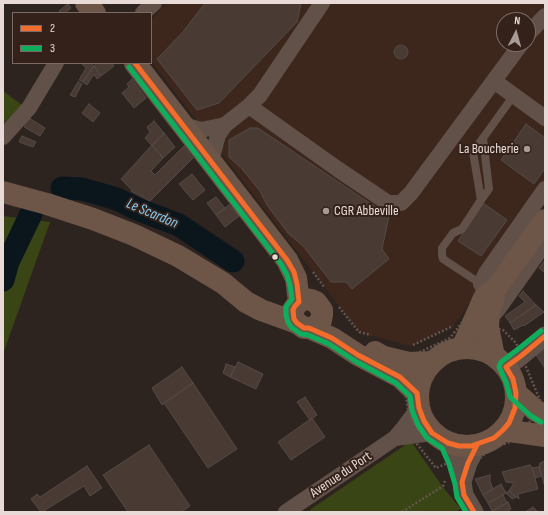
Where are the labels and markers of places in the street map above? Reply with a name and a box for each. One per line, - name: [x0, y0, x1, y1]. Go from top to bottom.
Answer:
- place label: La Boucherie: [459, 141, 519, 157]
- marker: La Boucherie: [522, 144, 532, 154]
- place label: CGR Abbeville: [334, 203, 399, 219]
- marker: CGR Abbeville: [321, 206, 331, 216]
- unlabelled marker: [270, 252, 280, 262]

